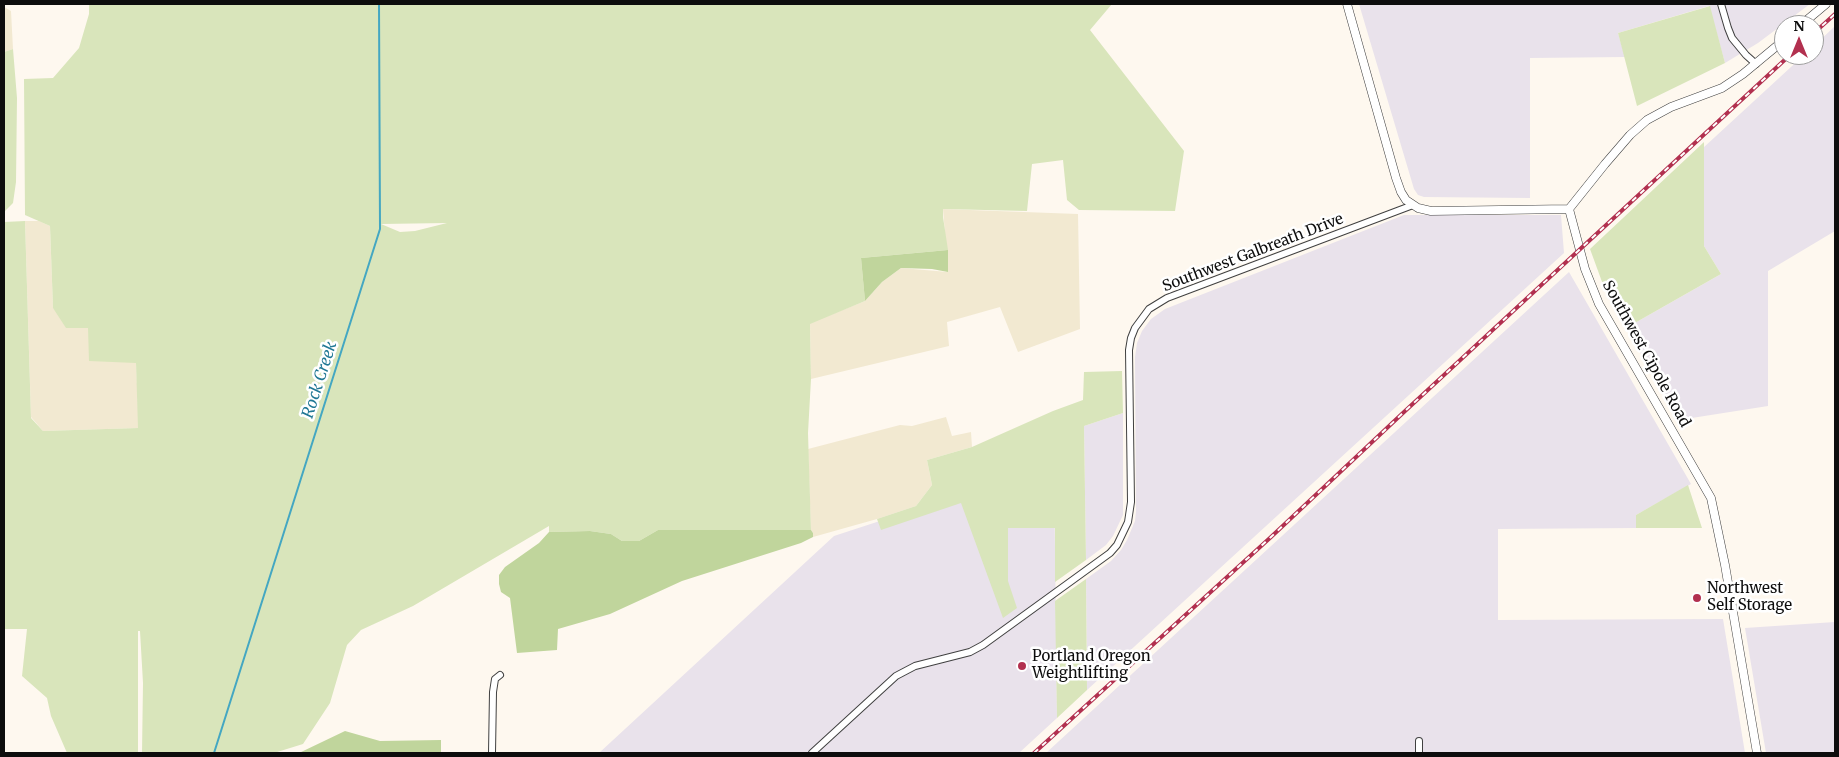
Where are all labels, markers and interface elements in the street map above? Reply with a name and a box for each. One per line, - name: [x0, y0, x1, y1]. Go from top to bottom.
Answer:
- north arrow: [1774, 15, 1824, 65]
- text: N: [1793, 17, 1805, 35]
- street label: Southwest Galbreath Drive: [1160, 210, 1346, 296]
- street label: Southwest Cipole Road: [1598, 278, 1694, 430]
- water label: Rock Creek: [299, 339, 341, 421]
- place label: Northwest Self Storage: [1707, 580, 1792, 615]
- marker: Northwest Self Storage: [1691, 592, 1703, 604]
- place label: Portland Oregon Weightlifting: [1032, 648, 1151, 683]
- marker: Portland Oregon Weightlifting: [1016, 660, 1028, 672]

